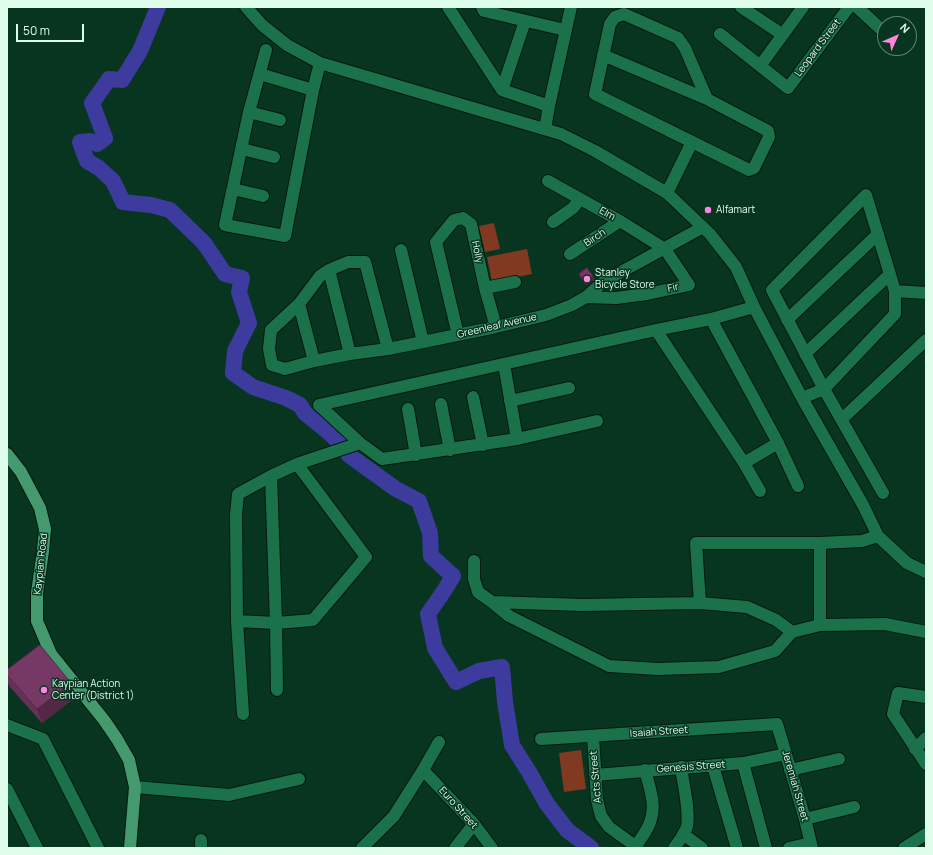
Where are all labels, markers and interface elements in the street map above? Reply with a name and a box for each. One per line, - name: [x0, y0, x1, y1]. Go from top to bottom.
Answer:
- scale bar: [18, 16, 86, 42]
- north arrow: [877, 16, 917, 56]
- street label: Leopard Street: [792, 17, 844, 79]
- text: N: [897, 20, 913, 36]
- text: 50 m: [23, 22, 50, 39]
- place label: Alfamart: [716, 204, 755, 216]
- street label: Elm: [597, 205, 617, 223]
- marker: Alfamart: [703, 205, 713, 215]
- street label: Birch: [582, 226, 608, 250]
- street label: Holly: [469, 240, 485, 264]
- place label: Stanley Bicycle Store: [595, 267, 655, 290]
- marker: Stanley Bicycle Store: [582, 274, 592, 284]
- street label: Fir: [666, 281, 680, 295]
- street label: Greenleaf Avenue: [456, 311, 538, 341]
- street label: Kaypian Road: [32, 533, 50, 595]
- place label: Kaypian Action Center (District 1): [52, 678, 134, 702]
- marker: Kaypian Action Center (District 1): [39, 685, 49, 695]
- street label: Isaiah Street: [629, 724, 689, 740]
- street label: Jeremiah Street: [779, 749, 811, 823]
- street label: Acts Street: [588, 750, 604, 804]
- street label: Genesis Street: [656, 759, 726, 775]
- street label: Euro Street: [436, 785, 480, 831]

